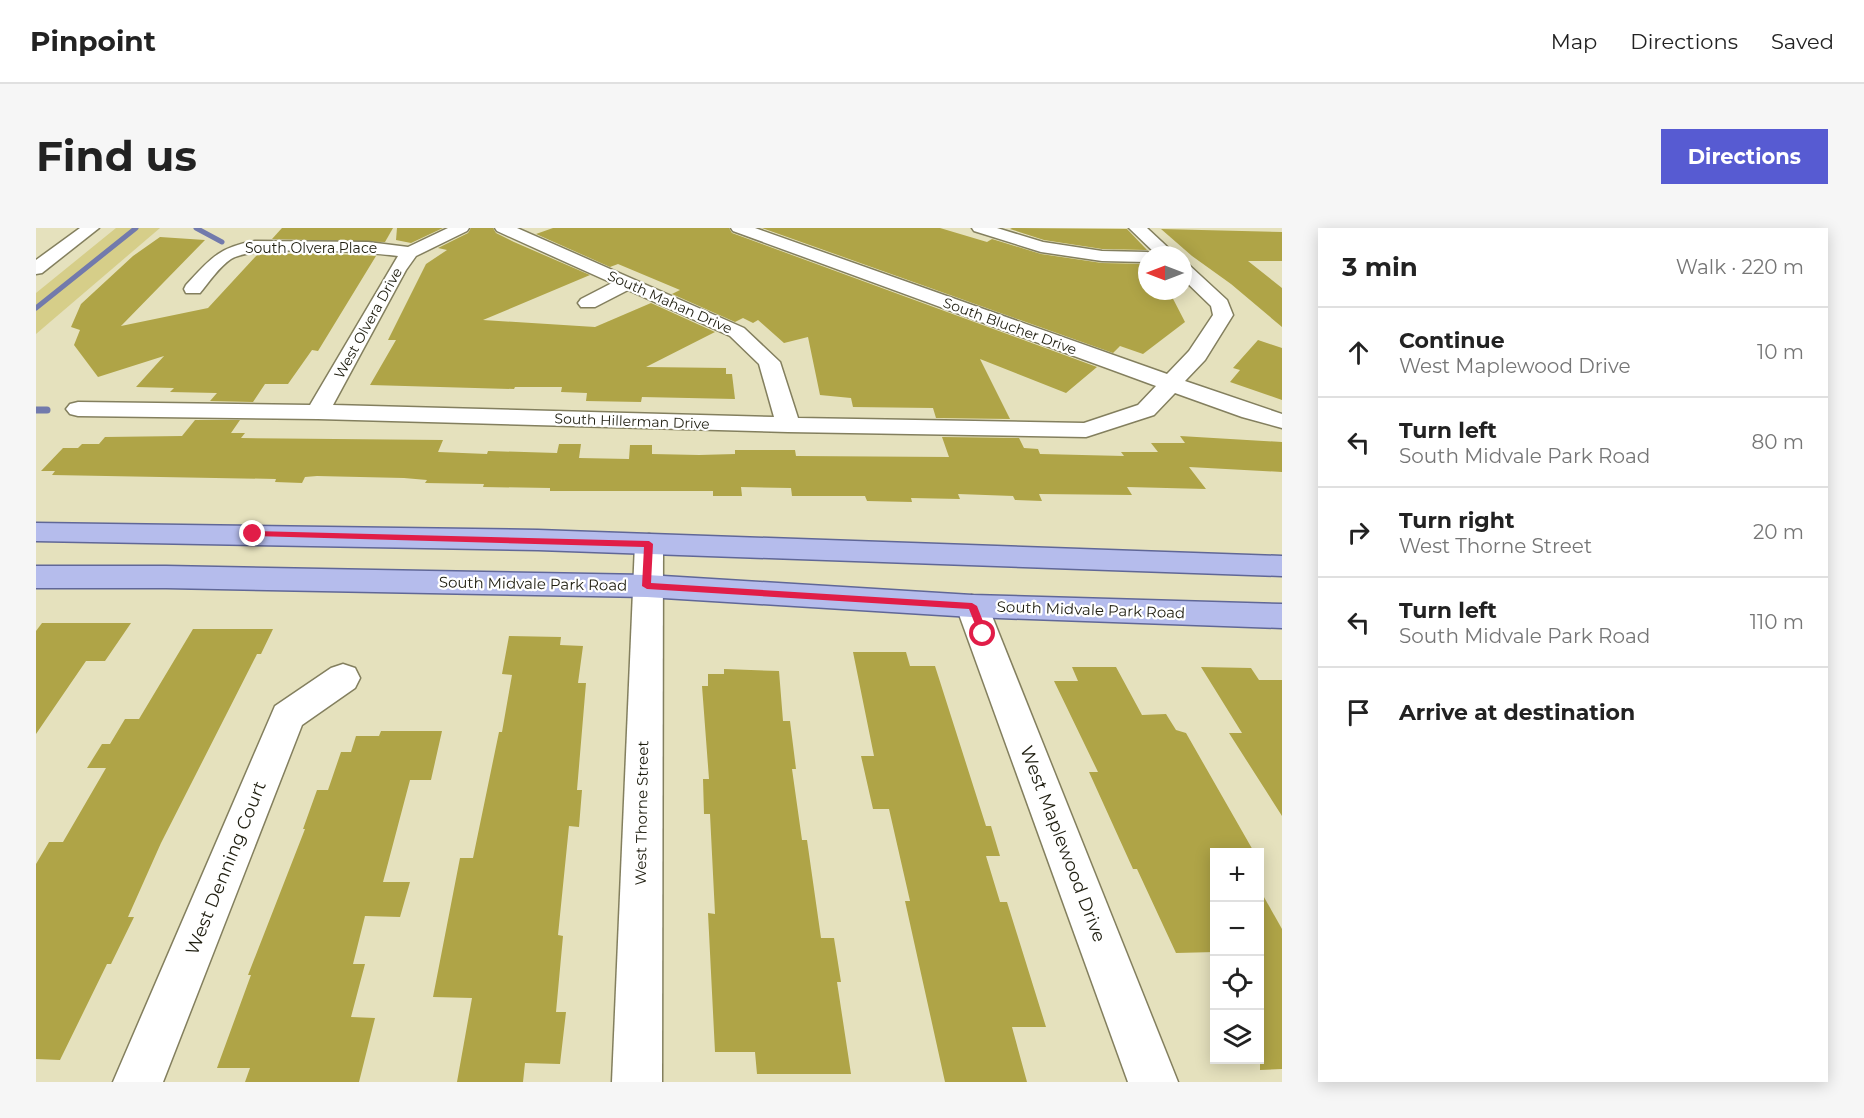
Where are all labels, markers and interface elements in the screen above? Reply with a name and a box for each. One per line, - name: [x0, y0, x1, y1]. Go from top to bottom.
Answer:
- text: Pinpoint: [30, 24, 156, 58]
- text: Map: [1551, 29, 1597, 54]
- text: Directions: [1630, 29, 1738, 54]
- text: Saved: [1771, 29, 1834, 54]
- button: Directions: [1661, 129, 1828, 184]
- text: Find us: [36, 130, 197, 182]
- street label: South Olvera Place: [245, 239, 377, 257]
- north arrow: [1138, 246, 1192, 300]
- text: 3 min: [1342, 251, 1418, 283]
- text: Walk · 220 m: [1676, 255, 1804, 279]
- street label: West Olvera Drive: [330, 264, 406, 382]
- street label: South Mahan Drive: [605, 266, 735, 338]
- street label: South Blucher Drive: [941, 293, 1079, 359]
- text: Continue: [1399, 327, 1505, 354]
- icon: ahead: [1342, 336, 1375, 369]
- text: 10 m: [1757, 340, 1804, 364]
- text: West Maplewood Drive: [1399, 354, 1631, 378]
- street label: South Hillerman Drive: [554, 409, 710, 433]
- text: Turn left: [1399, 417, 1497, 444]
- icon: left: [1342, 426, 1375, 459]
- text: 80 m: [1752, 430, 1804, 454]
- text: South Midvale Park Road: [1399, 444, 1650, 468]
- text: Turn right: [1399, 507, 1514, 534]
- icon: right: [1342, 516, 1375, 549]
- route end: [239, 520, 265, 546]
- text: 20 m: [1753, 520, 1804, 544]
- text: West Thorne Street: [1399, 534, 1592, 558]
- street label: South Midvale Park Road: [439, 572, 627, 595]
- street label: South Midvale Park Road: [996, 597, 1186, 622]
- text: Turn left: [1399, 597, 1497, 624]
- icon: left: [1342, 606, 1375, 639]
- text: 110 m: [1750, 610, 1804, 634]
- route start: [969, 620, 995, 646]
- text: South Midvale Park Road: [1399, 624, 1650, 648]
- icon: arrive: [1342, 696, 1375, 729]
- text: Arrive at destination: [1399, 699, 1635, 726]
- street label: West Thorne Street: [631, 740, 652, 886]
- street label: West Maplewood Drive: [1015, 743, 1111, 945]
- street label: West Denning Court: [181, 778, 271, 958]
- map controls: [1210, 848, 1264, 1064]
- button: +: [1210, 848, 1264, 902]
- button: −: [1210, 902, 1264, 956]
- button: locate: [1210, 956, 1264, 1010]
- button: layers: [1210, 1010, 1264, 1064]

